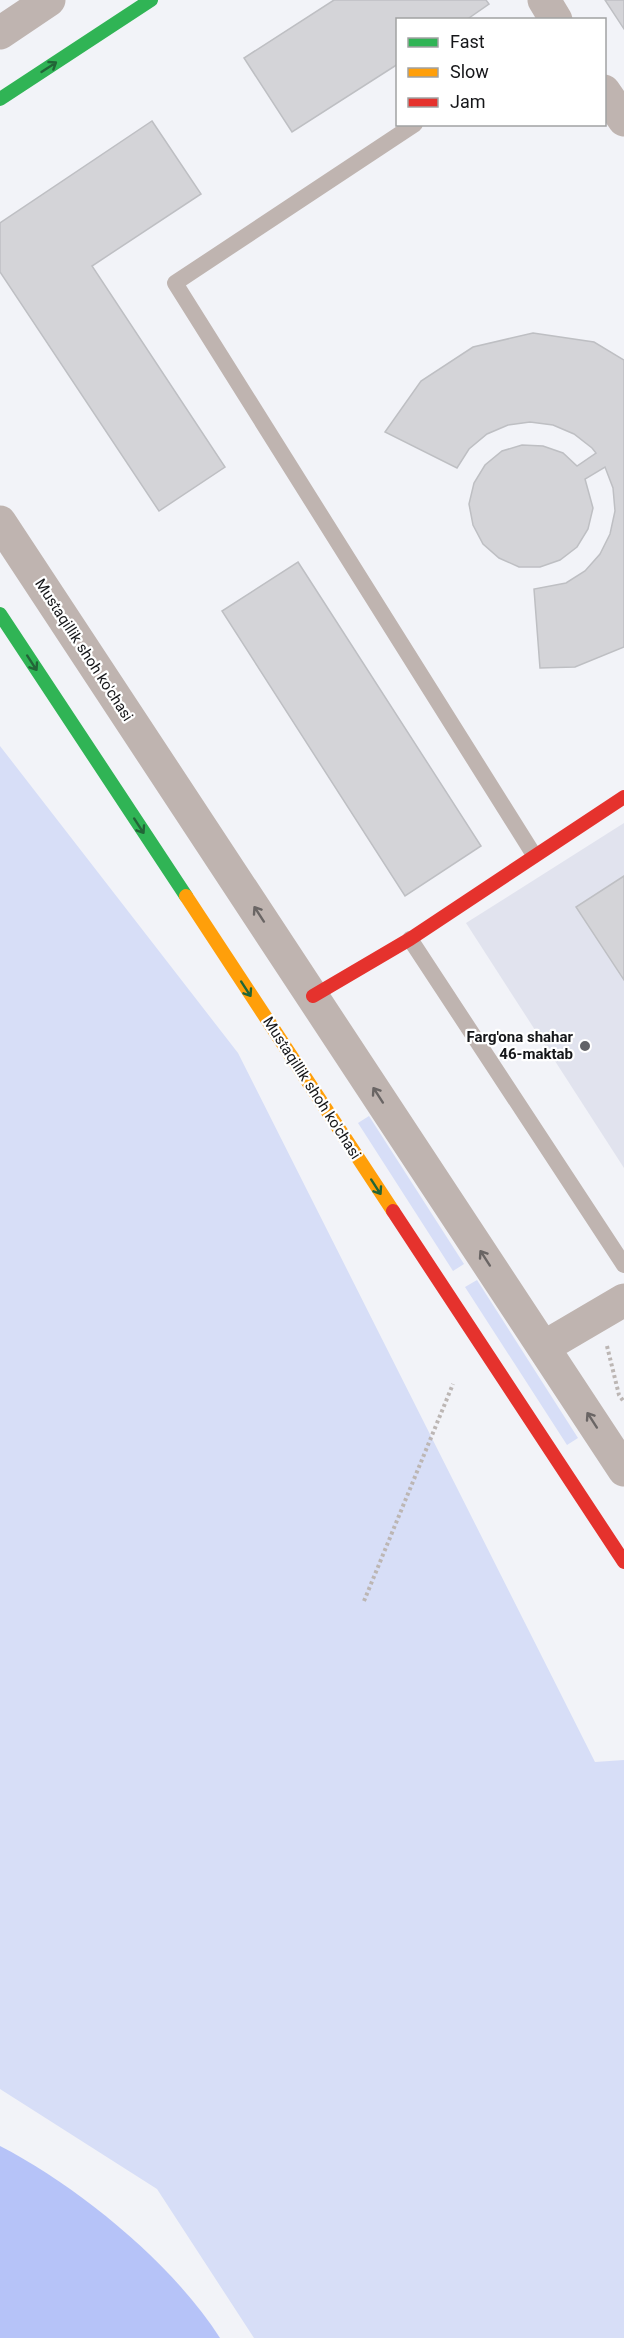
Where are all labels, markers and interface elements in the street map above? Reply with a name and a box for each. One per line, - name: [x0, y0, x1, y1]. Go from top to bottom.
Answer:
- legend: [396, 18, 606, 126]
- text: Fast: [450, 31, 485, 52]
- one-way arrow: [40, 61, 57, 73]
- text: Slow: [450, 61, 489, 82]
- text: Jam: [450, 91, 486, 112]
- street label: Mustaqillik shoh ko'chasi: [31, 575, 137, 725]
- one-way arrow: [26, 654, 38, 670]
- one-way arrow: [133, 817, 145, 833]
- one-way arrow: [253, 906, 265, 923]
- one-way arrow: [240, 980, 253, 997]
- street label: Mustaqillik shoh ko'chasi: [259, 1013, 365, 1163]
- place label: Farg'ona shahar 46-maktab: [467, 1028, 573, 1063]
- marker: Farg'ona shahar 46-maktab: [578, 1039, 592, 1053]
- one-way arrow: [372, 1087, 384, 1103]
- one-way arrow: [371, 1178, 383, 1195]
- one-way arrow: [479, 1250, 491, 1266]
- one-way arrow: [586, 1412, 599, 1429]

